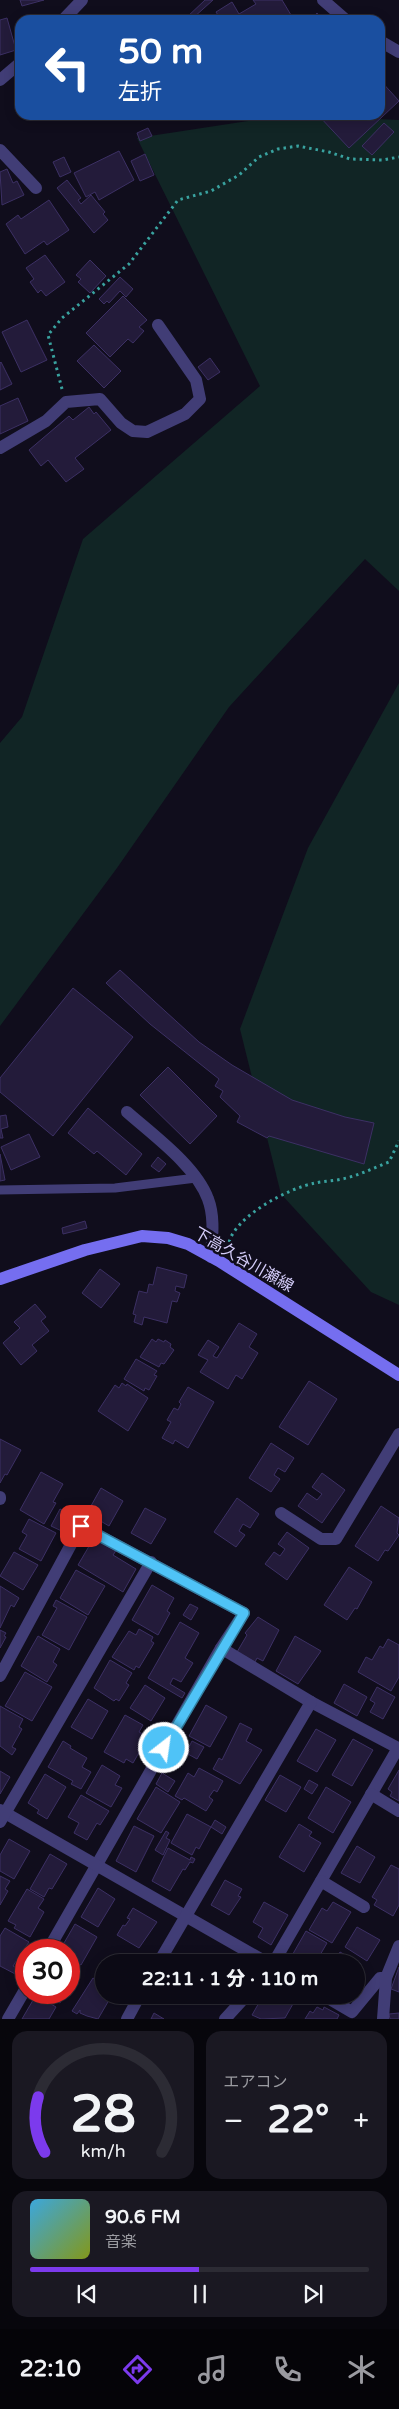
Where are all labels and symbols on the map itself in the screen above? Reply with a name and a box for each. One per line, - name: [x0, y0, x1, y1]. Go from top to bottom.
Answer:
- street label: 下高久谷川瀬線: [190, 1223, 297, 1297]
- pin: [60, 1505, 102, 1547]
- position arrow: [137, 1721, 189, 1773]
- speed limit sign: 30: [15, 1939, 80, 2004]

